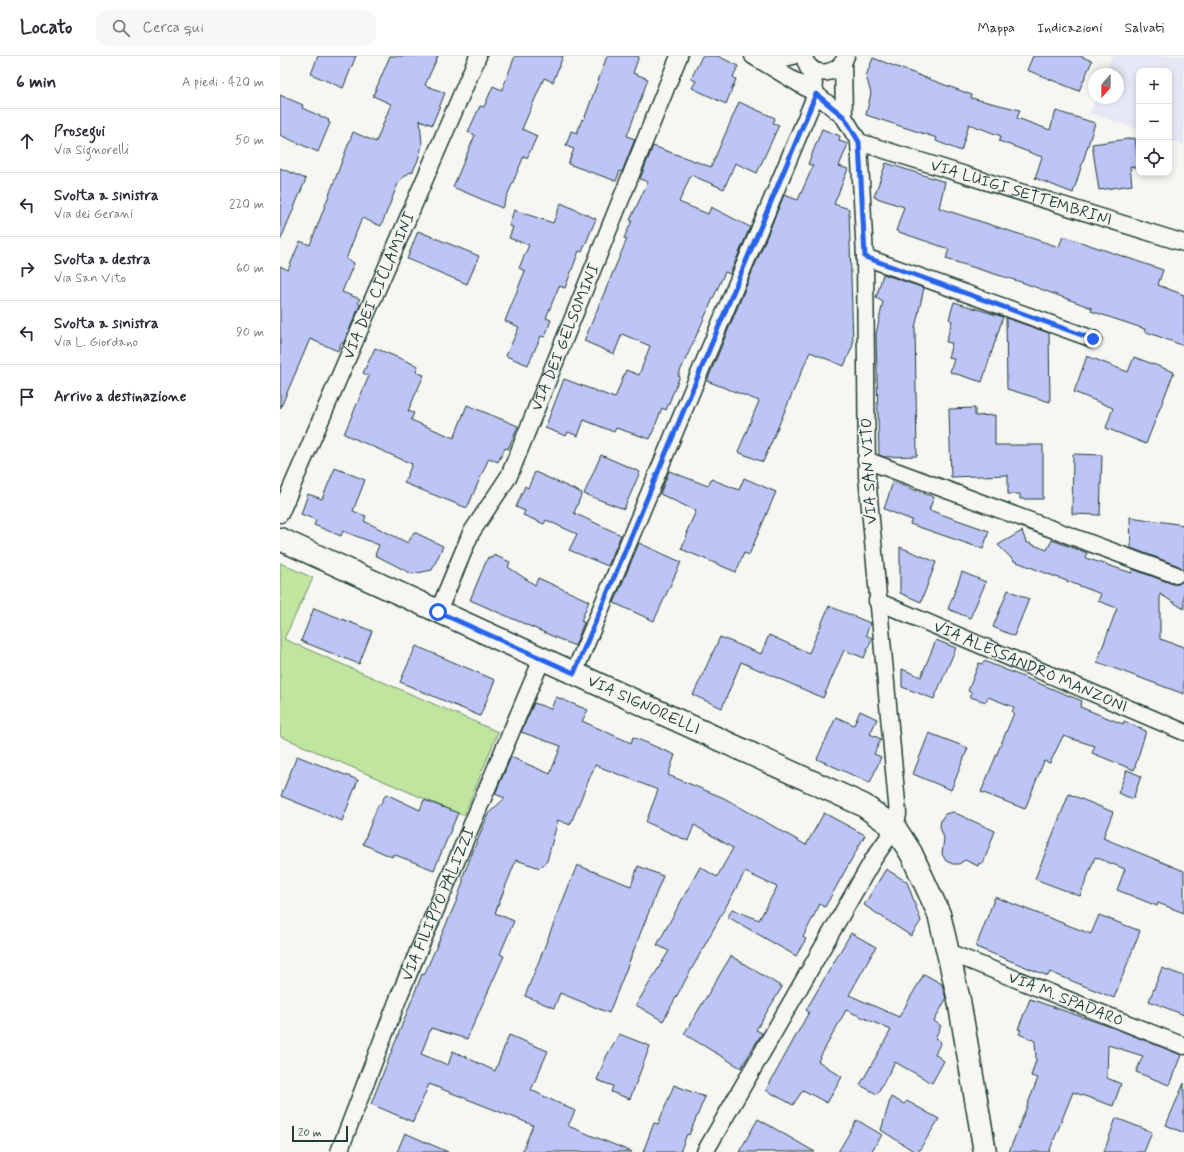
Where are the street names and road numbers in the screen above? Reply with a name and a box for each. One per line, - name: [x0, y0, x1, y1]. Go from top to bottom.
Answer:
- street label: VIA LUIGI SETTEMBRINI: [928, 154, 1115, 231]
- street label: VIA DEI CICLAMINI: [338, 208, 420, 362]
- street label: VIA DEI GELSOMINI: [526, 260, 605, 414]
- street label: VIA SAN VITO: [856, 417, 882, 525]
- street label: VIA ALESSANDRO MANZONI: [930, 616, 1131, 717]
- street label: VIA SIGNORELLI: [584, 670, 704, 740]
- street label: VIA FILIPPO PALIZZI: [396, 824, 480, 984]
- street label: VIA M. SPADARO: [1005, 967, 1127, 1031]

